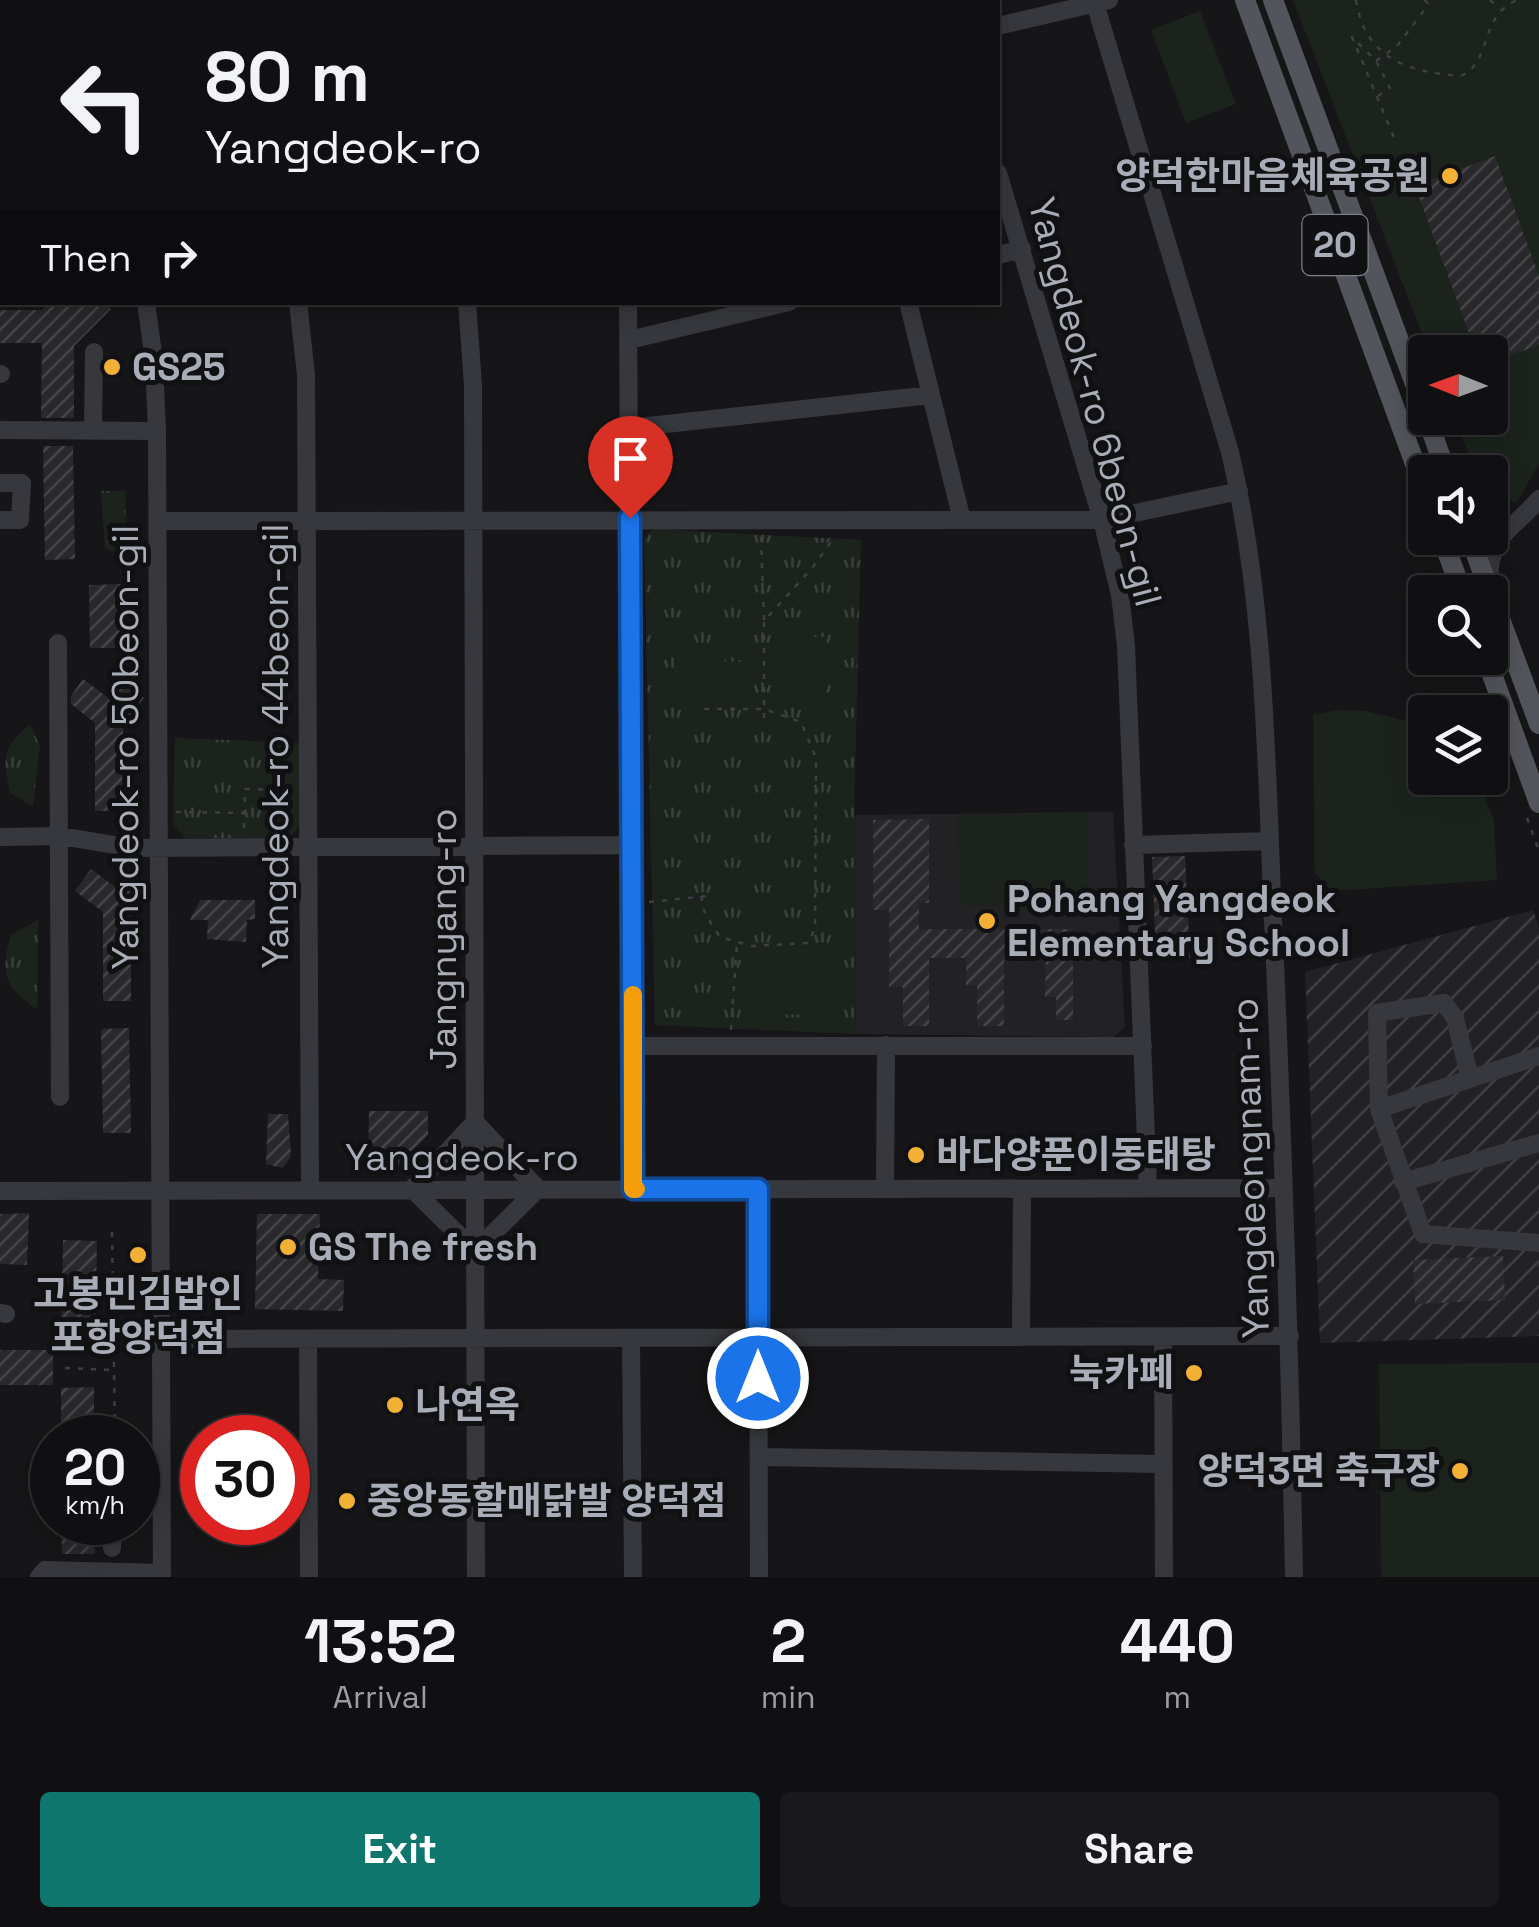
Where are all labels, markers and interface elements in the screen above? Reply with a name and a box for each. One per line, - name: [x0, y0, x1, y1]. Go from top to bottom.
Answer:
- text: 80 m: [205, 32, 370, 121]
- icon: left: [40, 40, 170, 170]
- text: Yangdeok-ro: [205, 119, 482, 176]
- place label: 양덕한마음체육공원: [1115, 152, 1430, 200]
- marker: 양덕한마음체육공원: [1439, 165, 1461, 187]
- street label: Yangdeok-ro 6beon-gil: [1017, 193, 1173, 611]
- road number: 20: [1302, 215, 1368, 275]
- icon: right: [151, 230, 206, 285]
- text: Then: [40, 234, 131, 282]
- north arrow: [1408, 335, 1508, 435]
- map controls: [1408, 335, 1508, 795]
- place label: GS25: [132, 343, 226, 391]
- marker: GS25: [101, 356, 123, 378]
- pin: [588, 416, 673, 519]
- icon: arrive: [603, 431, 658, 486]
- button: sound: [1408, 455, 1508, 555]
- street label: Yangdeok-ro 44beon-gil: [251, 523, 299, 969]
- street label: Yangdeok-ro 50beon-gil: [101, 525, 149, 969]
- button: search: [1408, 575, 1508, 675]
- button: layers: [1408, 695, 1508, 795]
- street label: Jangnyang-ro: [419, 808, 467, 1070]
- place label: Pohang Yangdeok Elementary School: [1007, 875, 1350, 967]
- marker: Pohang Yangdeok Elementary School: [976, 910, 998, 932]
- street label: Yangdeongnam-ro: [1220, 997, 1280, 1339]
- place label: 바다양푼이동태탕: [936, 1131, 1216, 1179]
- street label: Yangdeok-ro: [345, 1133, 579, 1181]
- marker: 바다양푼이동태탕: [905, 1144, 927, 1166]
- place label: GS The fresh: [308, 1223, 538, 1271]
- marker: GS The fresh: [277, 1236, 299, 1258]
- marker: 고봉민김밥인 포항양덕점: [127, 1244, 149, 1266]
- place label: 고봉민김밥인 포항양덕점: [33, 1270, 243, 1362]
- position arrow: [706, 1326, 810, 1430]
- place label: 눅카페: [1069, 1349, 1174, 1397]
- marker: 눅카페: [1183, 1362, 1205, 1384]
- place label: 나연옥: [415, 1381, 520, 1429]
- marker: 나연옥: [384, 1394, 406, 1416]
- speed limit sign: 30: [180, 1415, 310, 1545]
- text: 20: [64, 1436, 126, 1500]
- place label: 양덕3면 축구장: [1197, 1447, 1440, 1495]
- marker: 양덕3면 축구장: [1449, 1460, 1471, 1482]
- place label: 중앙동할매닭발 양덕점: [367, 1477, 726, 1525]
- text: km/h: [65, 1489, 125, 1521]
- marker: 중앙동할매닭발 양덕점: [336, 1490, 358, 1512]
- text: 13:52: [304, 1603, 457, 1680]
- text: 2: [770, 1603, 806, 1680]
- text: 440: [1120, 1603, 1235, 1680]
- text: Arrival: [333, 1677, 428, 1717]
- text: min: [761, 1677, 816, 1717]
- text: m: [1164, 1677, 1191, 1717]
- button: Exit: [40, 1792, 760, 1907]
- button: Share: [780, 1792, 1499, 1907]

